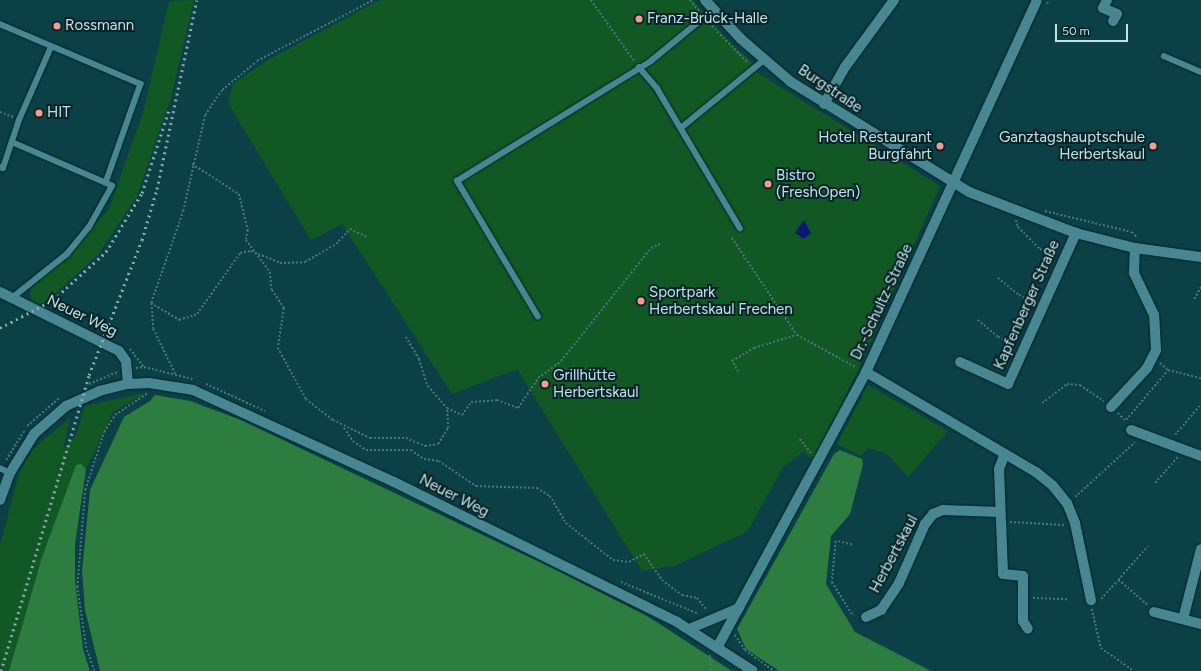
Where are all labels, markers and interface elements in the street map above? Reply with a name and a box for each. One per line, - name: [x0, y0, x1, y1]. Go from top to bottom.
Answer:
- place label: Franz-Brück-Halle: [647, 10, 768, 28]
- marker: Franz-Brück-Halle: [634, 14, 644, 24]
- scale bar: [1057, 16, 1130, 42]
- place label: Rossmann: [65, 17, 134, 35]
- marker: Rossmann: [52, 21, 62, 31]
- text: 50 m: [1062, 24, 1090, 38]
- street label: Burgstraße: [795, 61, 865, 117]
- place label: HIT: [47, 104, 71, 122]
- marker: HIT: [34, 108, 44, 118]
- place label: Hotel Restaurant Burgfahrt: [818, 128, 932, 163]
- place label: Ganztagshauptschule Herbertskaul: [999, 128, 1145, 163]
- marker: Hotel Restaurant Burgfahrt: [935, 141, 945, 151]
- marker: Ganztagshauptschule Herbertskaul: [1148, 141, 1158, 151]
- place label: Bistro (FreshOpen): [776, 166, 860, 201]
- marker: Bistro (FreshOpen): [763, 179, 773, 189]
- street label: Kapfenberger Straße: [990, 238, 1064, 372]
- street label: Dr.-Schultz-Straße: [847, 241, 917, 363]
- place label: Sportpark Herbertskaul Frechen: [649, 283, 793, 318]
- street label: Neuer Weg: [44, 291, 120, 341]
- marker: Sportpark Herbertskaul Frechen: [636, 296, 646, 306]
- place label: Grillhütte Herbertskaul: [553, 366, 639, 401]
- marker: Grillhütte Herbertskaul: [540, 379, 550, 389]
- street label: Neuer Weg: [416, 471, 492, 521]
- street label: Herbertskaul: [866, 512, 922, 596]

